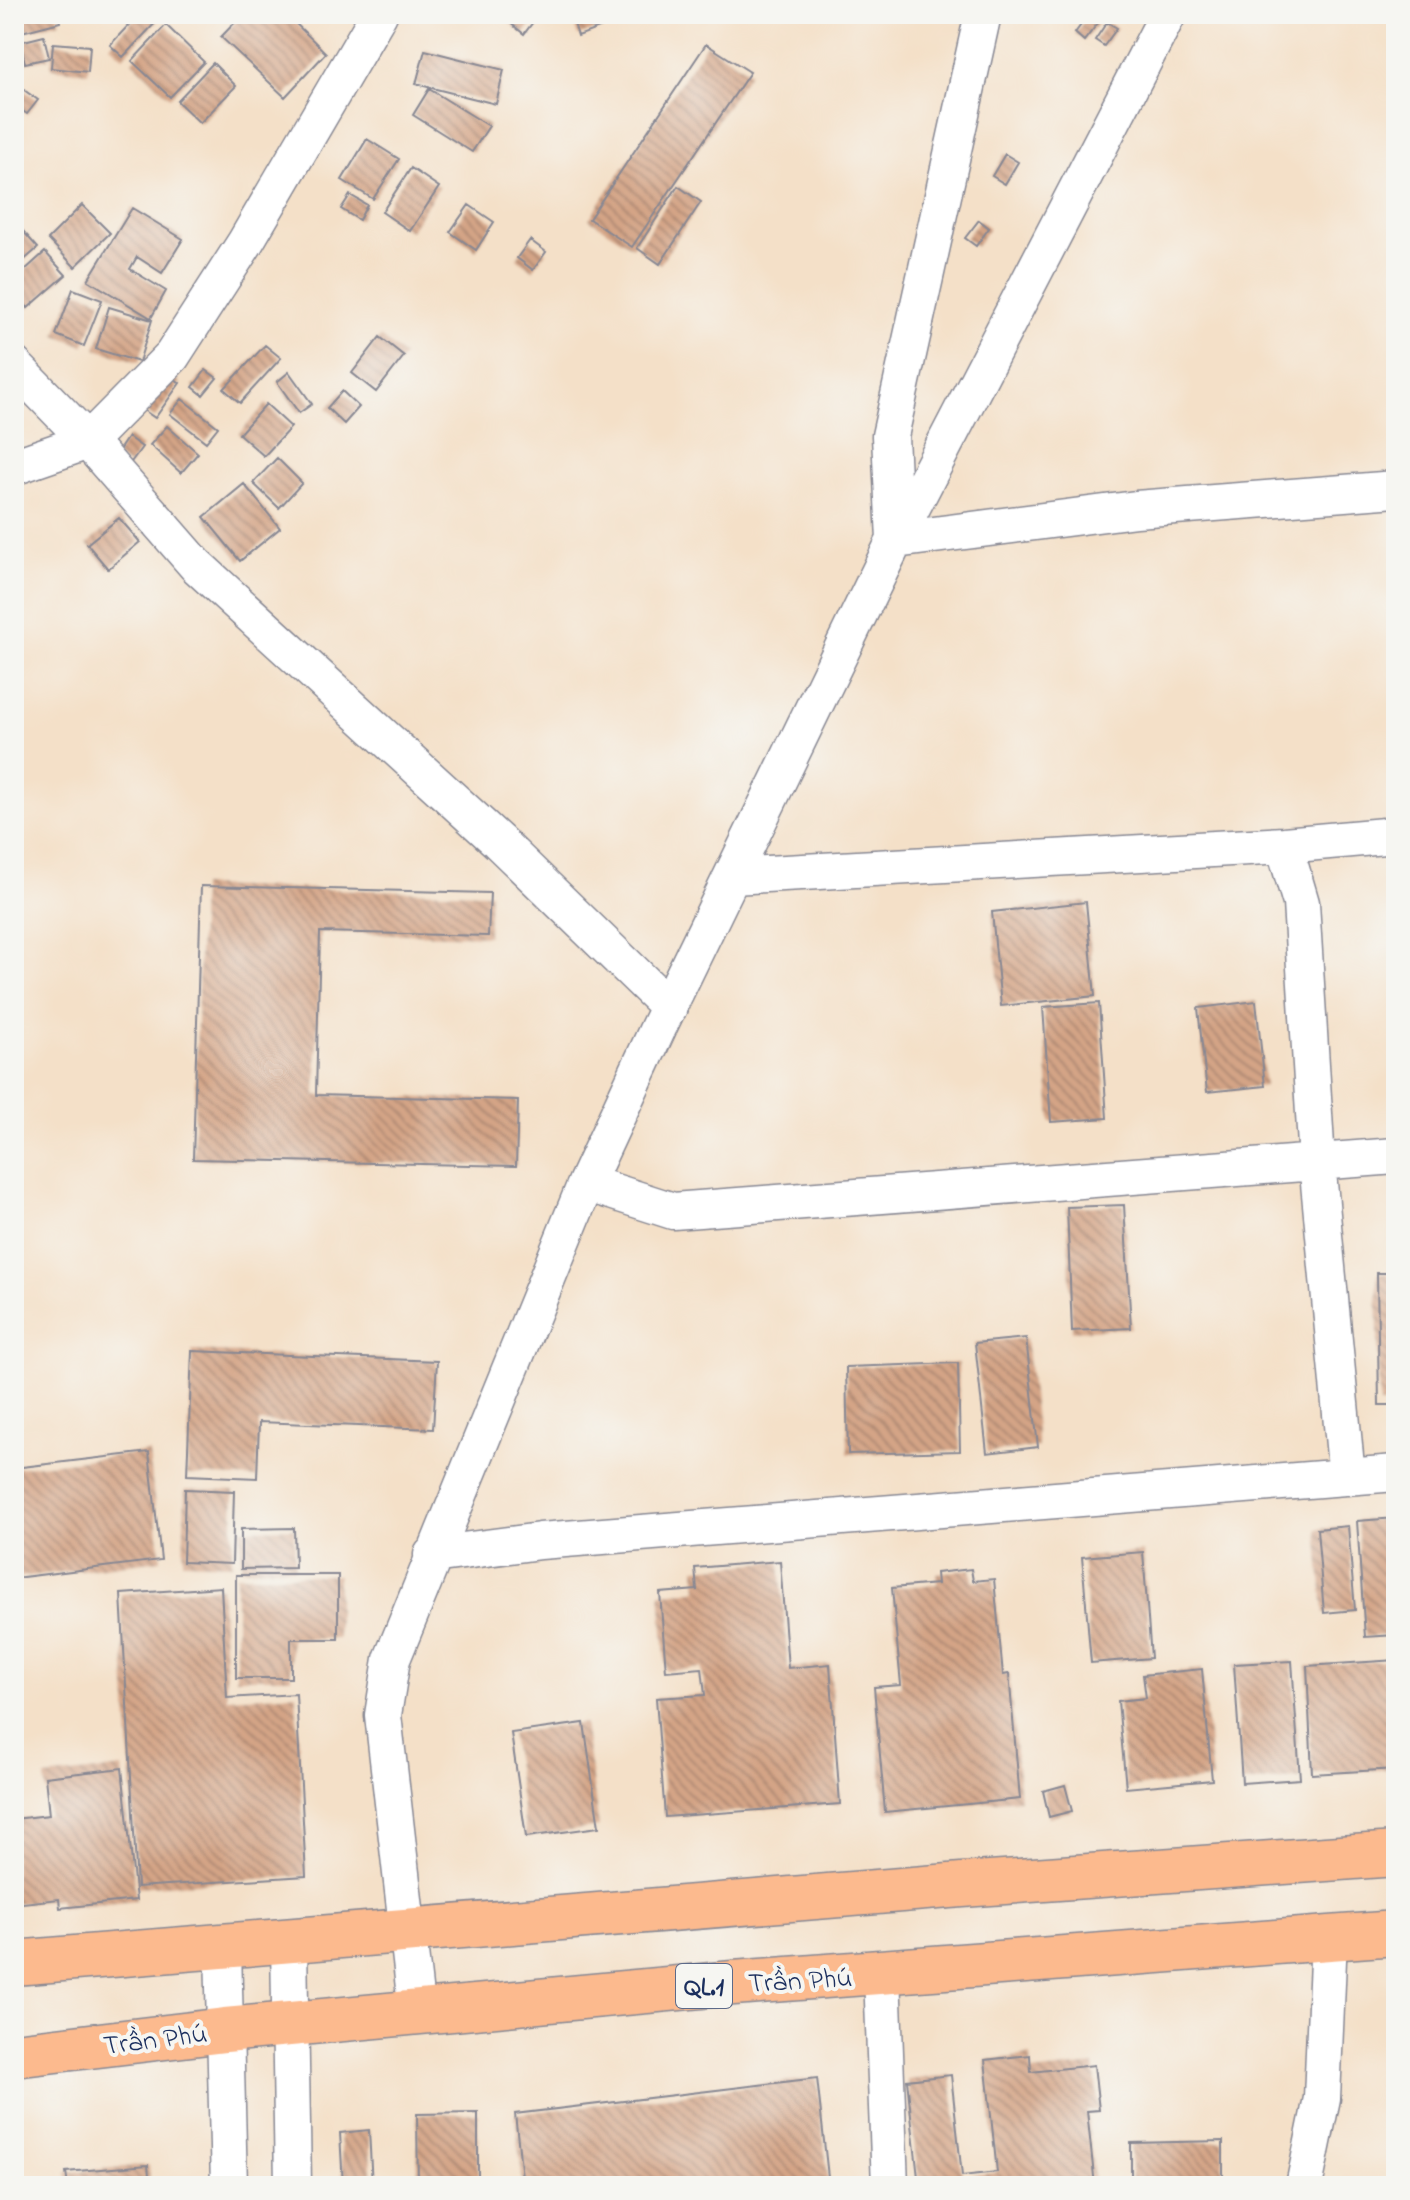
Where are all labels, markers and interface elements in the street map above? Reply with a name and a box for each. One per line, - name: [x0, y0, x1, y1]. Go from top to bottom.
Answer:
- street label: Trần Phú: [747, 1959, 853, 2006]
- road number: QL.1: [676, 1964, 732, 2008]
- street label: Trần Phú: [101, 2015, 210, 2068]

